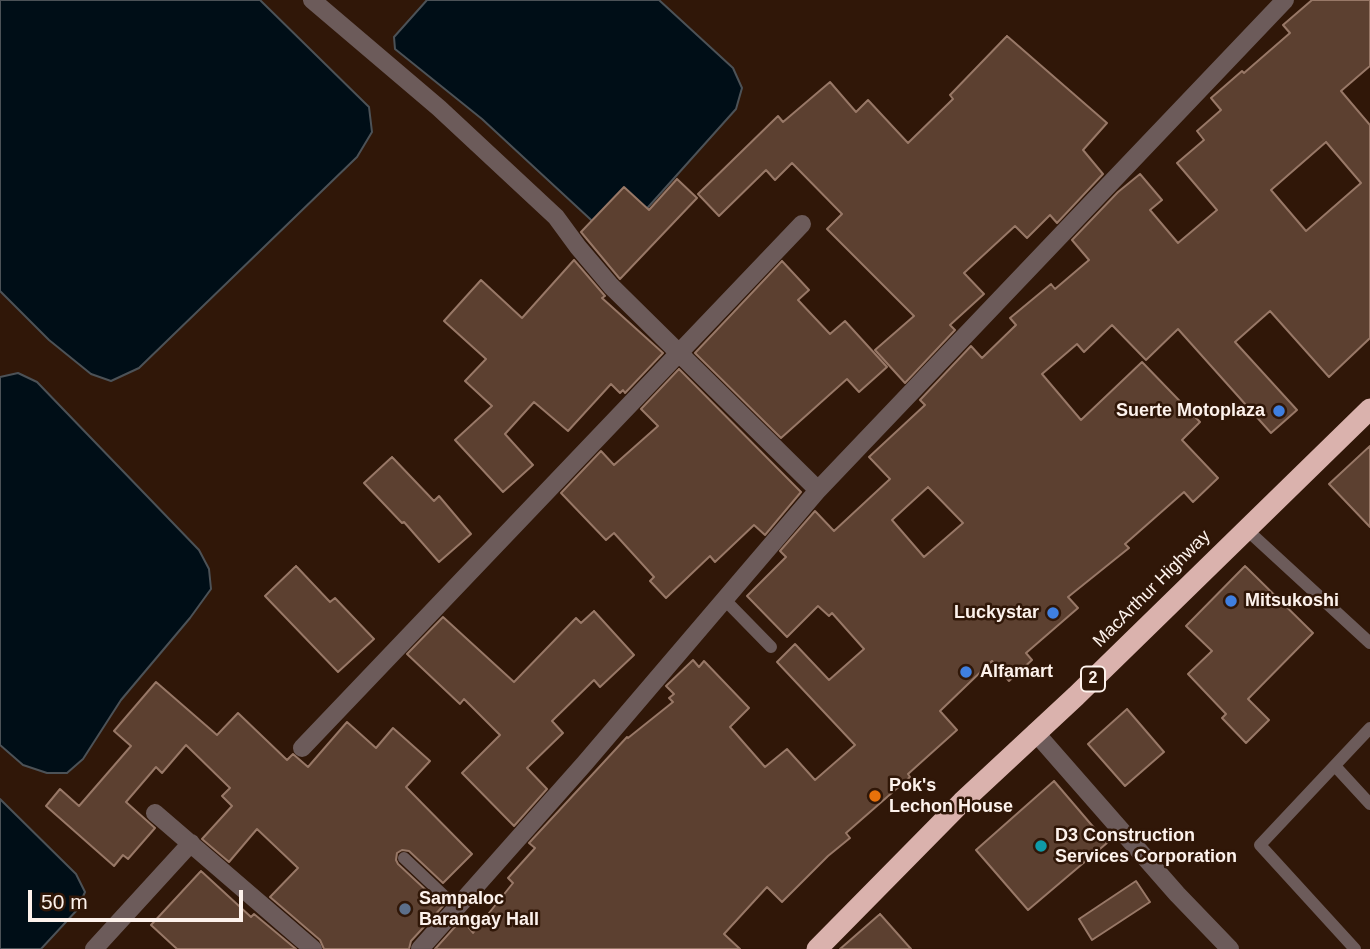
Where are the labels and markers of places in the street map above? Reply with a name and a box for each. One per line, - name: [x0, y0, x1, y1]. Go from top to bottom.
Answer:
- place label: Suerte Motoplaza: [1116, 400, 1265, 422]
- marker: Suerte Motoplaza: [1271, 403, 1287, 419]
- place label: Mitsukoshi: [1245, 590, 1339, 612]
- marker: Mitsukoshi: [1223, 593, 1239, 609]
- place label: Luckystar: [954, 602, 1039, 624]
- marker: Luckystar: [1045, 605, 1061, 621]
- place label: Alfamart: [980, 661, 1053, 683]
- marker: Alfamart: [958, 664, 974, 680]
- place label: Pok's Lechon House: [889, 775, 1013, 818]
- marker: Pok's Lechon House: [867, 788, 883, 804]
- place label: D3 Construction Services Corporation: [1055, 825, 1237, 868]
- marker: D3 Construction Services Corporation: [1033, 838, 1049, 854]
- place label: Sampaloc Barangay Hall: [419, 888, 539, 930]
- marker: Sampaloc Barangay Hall: [397, 901, 413, 917]

